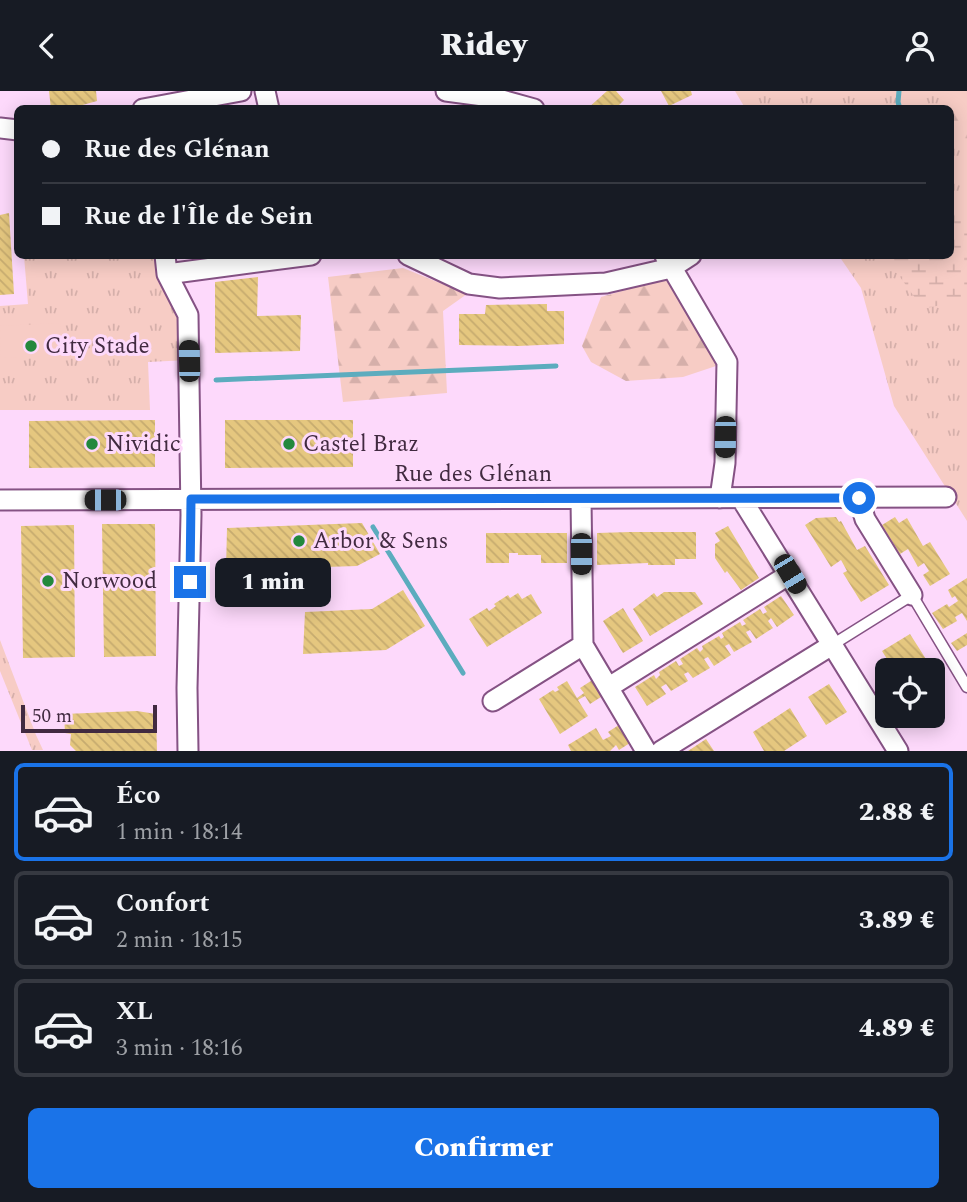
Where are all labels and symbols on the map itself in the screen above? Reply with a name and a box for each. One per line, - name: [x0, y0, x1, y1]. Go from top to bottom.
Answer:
- place label: City Stade: [45, 329, 150, 364]
- marker: City Stade: [23, 338, 39, 354]
- car: [179, 340, 200, 382]
- car: [715, 416, 736, 458]
- place label: Nividic: [106, 427, 181, 462]
- place label: Castel Braz: [303, 427, 419, 462]
- marker: Nividic: [84, 436, 100, 452]
- marker: Castel Braz: [281, 436, 297, 452]
- street label: Rue des Glénan: [394, 457, 552, 492]
- route start: [843, 482, 875, 514]
- car: [85, 490, 127, 511]
- place label: Arbor & Sens: [313, 524, 449, 559]
- marker: Arbor & Sens: [291, 533, 307, 549]
- car: [571, 533, 592, 575]
- car: [771, 551, 810, 597]
- callout: 1 min: [214, 557, 330, 607]
- place label: Norwood: [62, 564, 157, 599]
- route end: [174, 566, 206, 598]
- marker: Norwood: [40, 573, 56, 589]
- scale bar: [21, 701, 158, 733]

